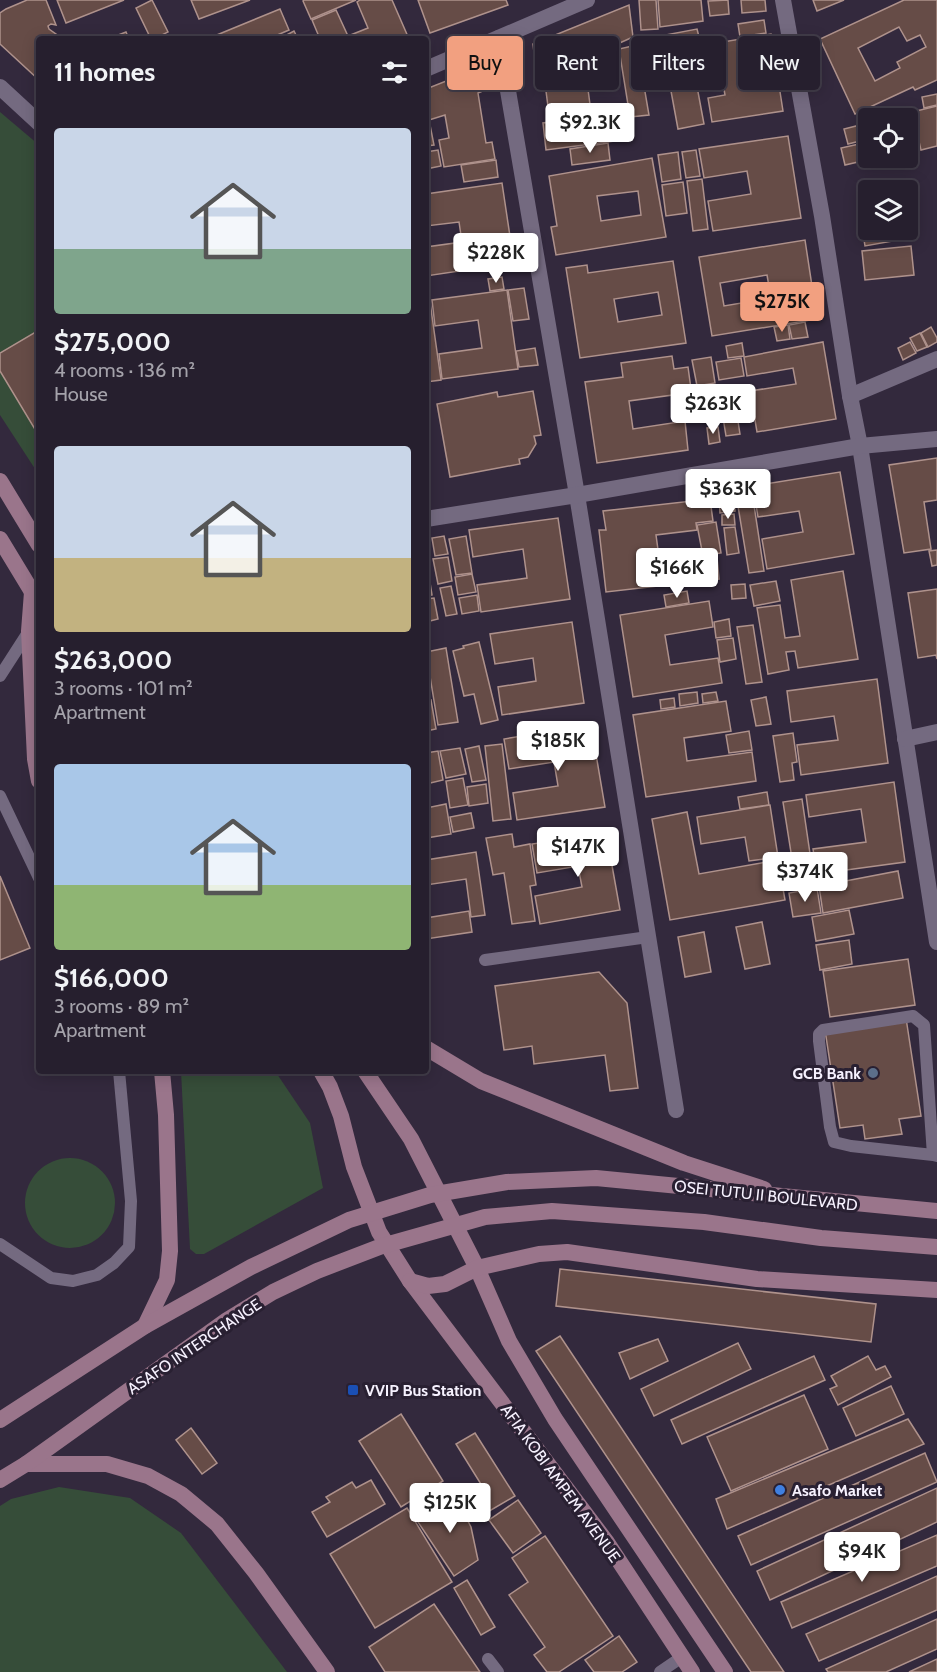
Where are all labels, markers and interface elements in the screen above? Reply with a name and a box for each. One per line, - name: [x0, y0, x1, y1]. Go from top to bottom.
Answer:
- chip: Buy: [447, 36, 523, 90]
- chip: Rent: [535, 36, 619, 90]
- chip: Filters: [631, 36, 726, 90]
- chip: New: [738, 36, 820, 90]
- text: 11 homes: [54, 56, 155, 88]
- icon: filters: [378, 56, 411, 89]
- pin: $92.3K: [541, 103, 639, 154]
- map controls: [858, 108, 918, 240]
- button: locate: [858, 108, 918, 168]
- text: $92.3K: [559, 110, 621, 134]
- icon: home: [179, 167, 287, 275]
- button: layers: [858, 180, 918, 240]
- pin: $228K: [454, 233, 538, 284]
- text: $228K: [467, 240, 525, 264]
- pin: $275K: [740, 282, 824, 333]
- text: $275K: [754, 289, 810, 313]
- text: $275,000: [54, 326, 171, 358]
- text: 4 rooms · 136 m²: [54, 358, 195, 382]
- text: House: [54, 382, 108, 406]
- pin: $263K: [671, 384, 755, 435]
- text: $263K: [685, 391, 741, 415]
- pin: $363K: [686, 469, 770, 520]
- text: $363K: [700, 476, 756, 500]
- icon: home: [179, 485, 287, 593]
- pin: $166K: [635, 548, 719, 599]
- text: $166K: [650, 555, 704, 579]
- text: $263,000: [54, 644, 172, 676]
- text: 3 rooms · 101 m²: [54, 676, 193, 700]
- text: Apartment: [54, 700, 146, 724]
- pin: $185K: [516, 721, 600, 772]
- text: $185K: [531, 728, 585, 752]
- icon: home: [179, 803, 287, 911]
- pin: $147K: [536, 827, 620, 878]
- text: $147K: [551, 834, 605, 858]
- pin: $374K: [763, 852, 847, 903]
- text: $374K: [777, 859, 833, 883]
- text: $166,000: [54, 962, 169, 994]
- text: 3 rooms · 89 m²: [54, 994, 189, 1018]
- text: Apartment: [54, 1018, 146, 1042]
- place label: GCB Bank: [792, 1064, 861, 1083]
- marker: GCB Bank: [866, 1066, 880, 1080]
- street label: OSEI TUTU II BOULEVARD: [673, 1176, 859, 1215]
- street label: ASAFO INTERCHANGE: [124, 1294, 265, 1398]
- place label: VVIP Bus Station: [365, 1381, 481, 1400]
- marker: VVIP Bus Station: [346, 1383, 360, 1397]
- street label: AFIA KOBI AMPEM AVENUE: [497, 1401, 624, 1566]
- place label: Asafo Market: [792, 1481, 883, 1500]
- pin: $125K: [408, 1483, 492, 1534]
- marker: Asafo Market: [773, 1483, 787, 1497]
- text: $125K: [424, 1490, 476, 1514]
- pin: $94K: [826, 1532, 898, 1583]
- text: $94K: [838, 1539, 886, 1563]

